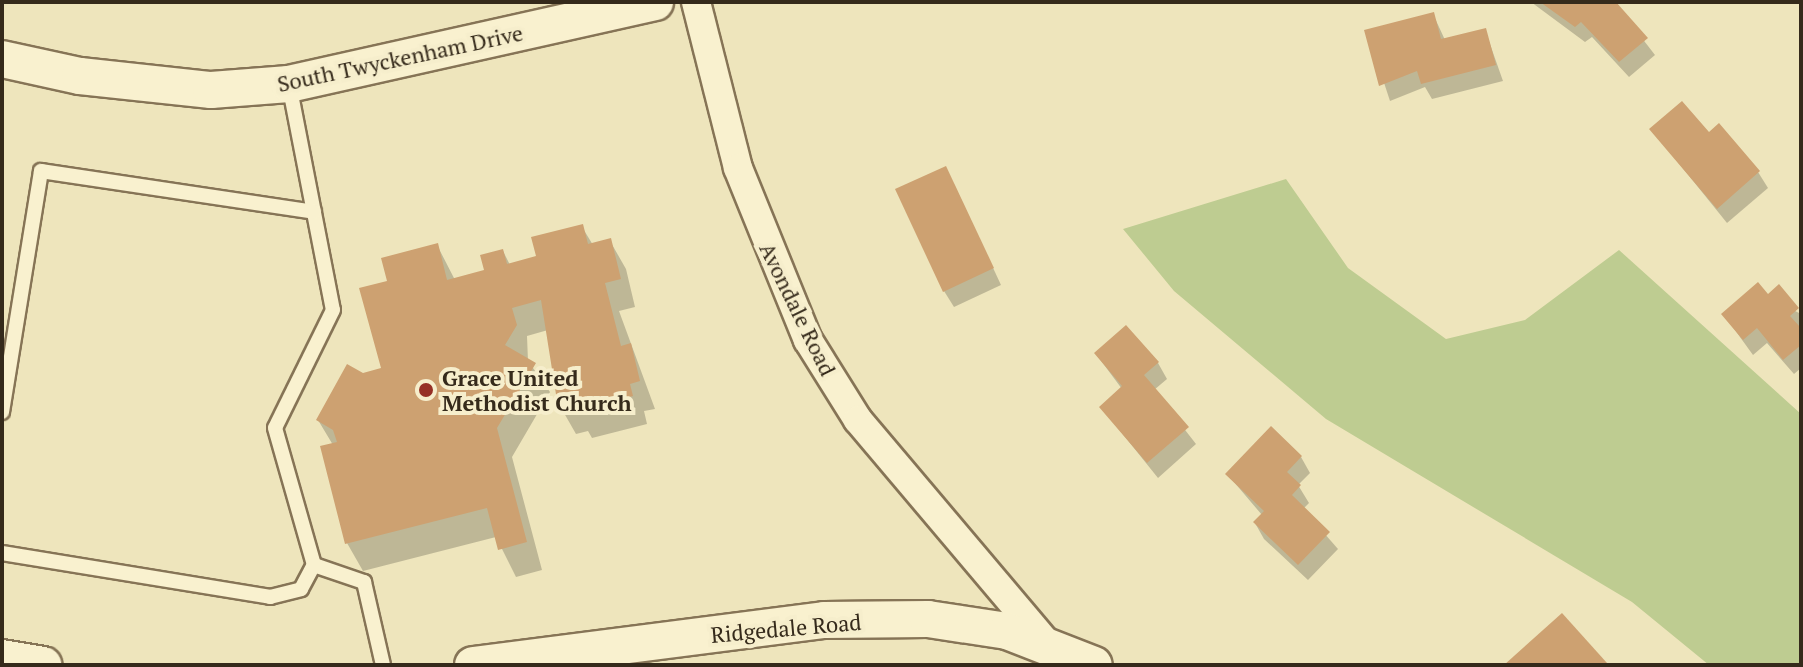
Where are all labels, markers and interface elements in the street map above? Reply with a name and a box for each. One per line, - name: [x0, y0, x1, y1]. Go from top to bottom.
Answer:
- street label: South Twyckenham Drive: [275, 19, 525, 97]
- street label: Avondale Road: [754, 238, 842, 380]
- place label: Grace United Methodist Church: [442, 364, 632, 416]
- marker: Grace United Methodist Church: [417, 381, 435, 399]
- street label: Ridgedale Road: [710, 608, 862, 648]

